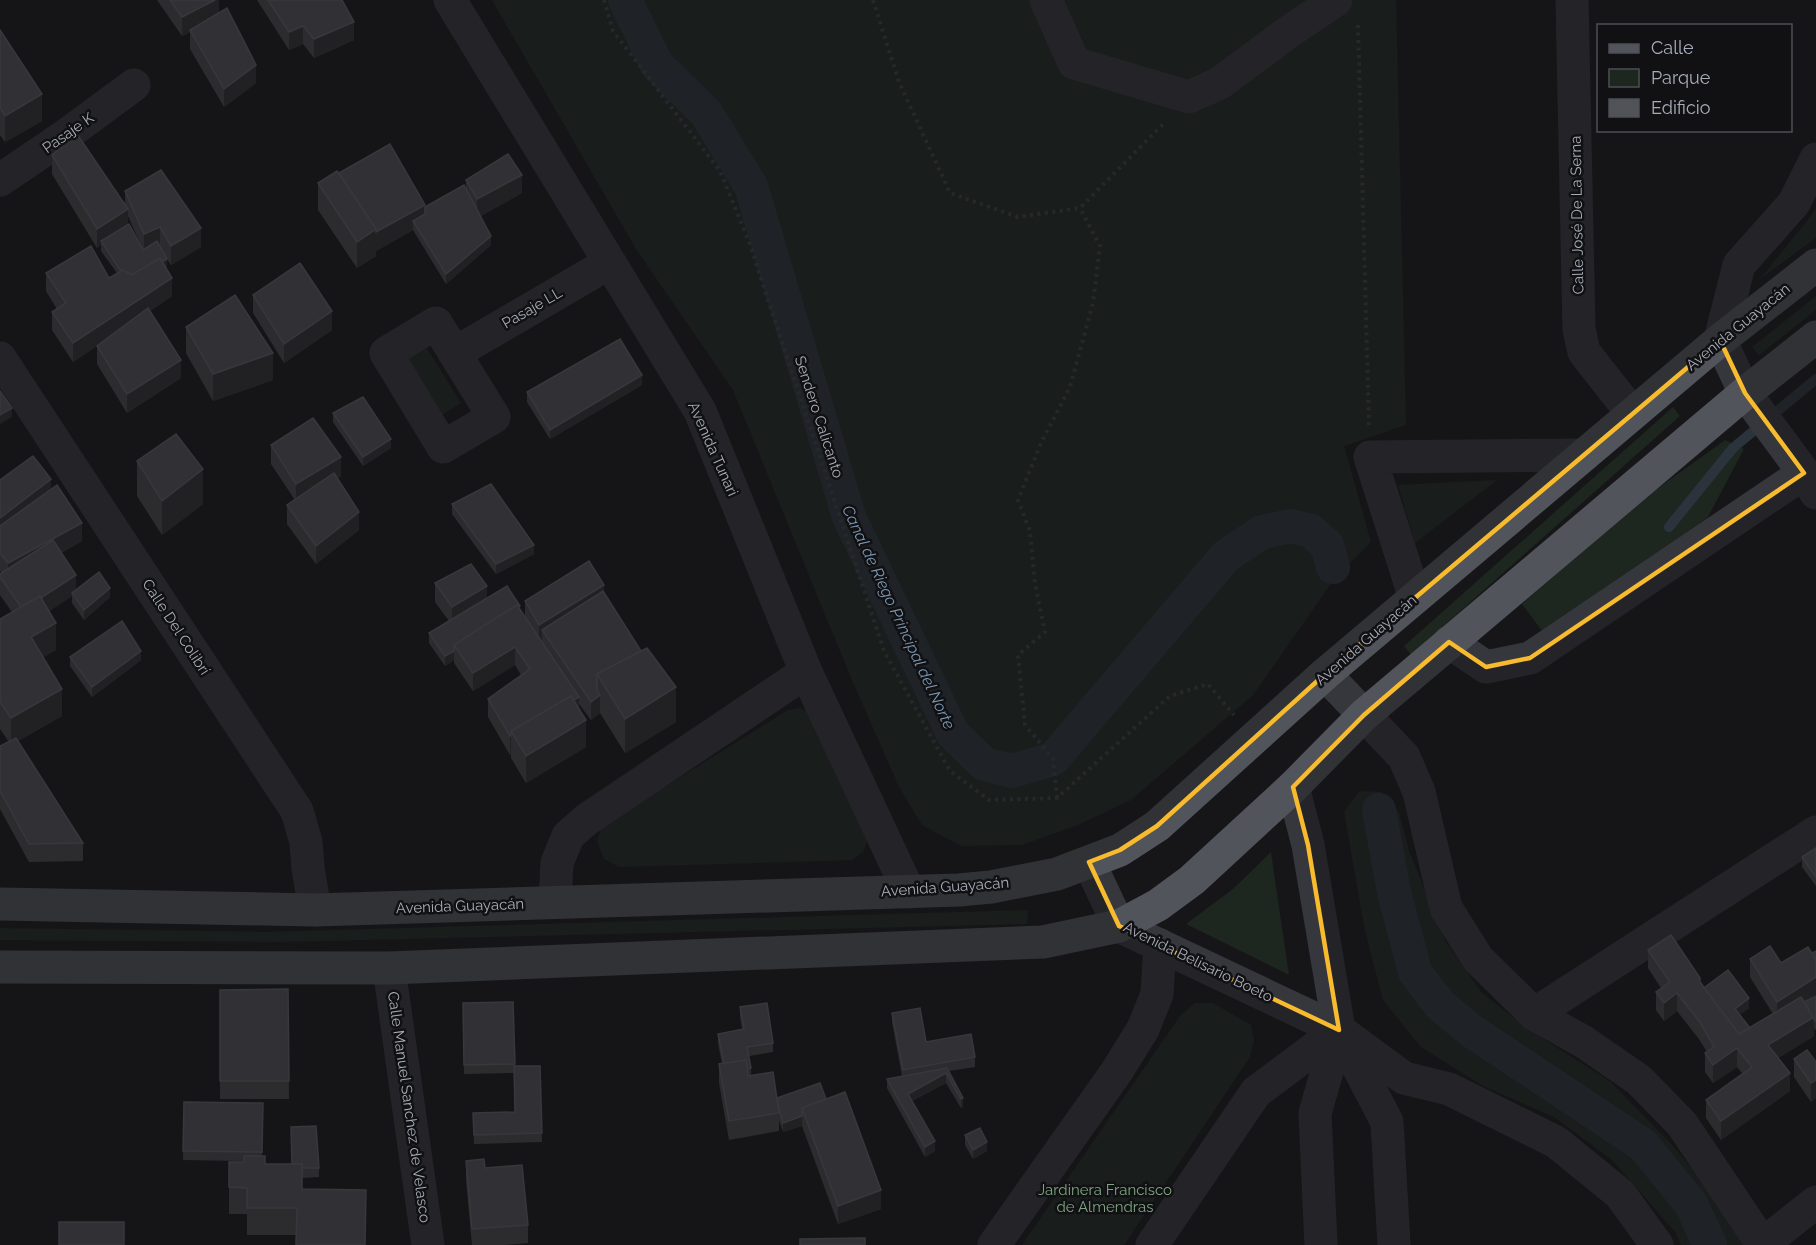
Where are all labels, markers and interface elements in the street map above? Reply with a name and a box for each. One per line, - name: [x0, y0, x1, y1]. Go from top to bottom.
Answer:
- legend: [1597, 24, 1792, 132]
- text: Calle: [1651, 37, 1694, 58]
- text: Parque: [1651, 67, 1711, 88]
- text: Edificio: [1651, 97, 1711, 118]
- street label: Pasaje K: [39, 109, 97, 157]
- street label: Calle José De La Serna: [1567, 135, 1587, 295]
- street label: Avenida Guayacán: [1682, 280, 1794, 374]
- street label: Pasaje LL: [499, 283, 565, 332]
- street label: Sendero Calicanto: [791, 354, 847, 480]
- street label: Avenida Tunari: [684, 399, 742, 499]
- water label: Canal de Riego Principal del Norte: [838, 502, 959, 733]
- street label: Calle Del Colibrí: [138, 576, 214, 679]
- street label: Avenida Guayacán: [1312, 591, 1420, 689]
- street label: Avenida Guayacán: [880, 874, 1010, 900]
- street label: Avenida Guayacán: [396, 895, 524, 917]
- street label: Avenida Belisario Boeto: [1120, 918, 1276, 1006]
- street label: Calle Manuel Sanchez de Velasco: [384, 990, 434, 1224]
- park label: Jardinera Francisco de Almendras: [1038, 1181, 1172, 1216]

